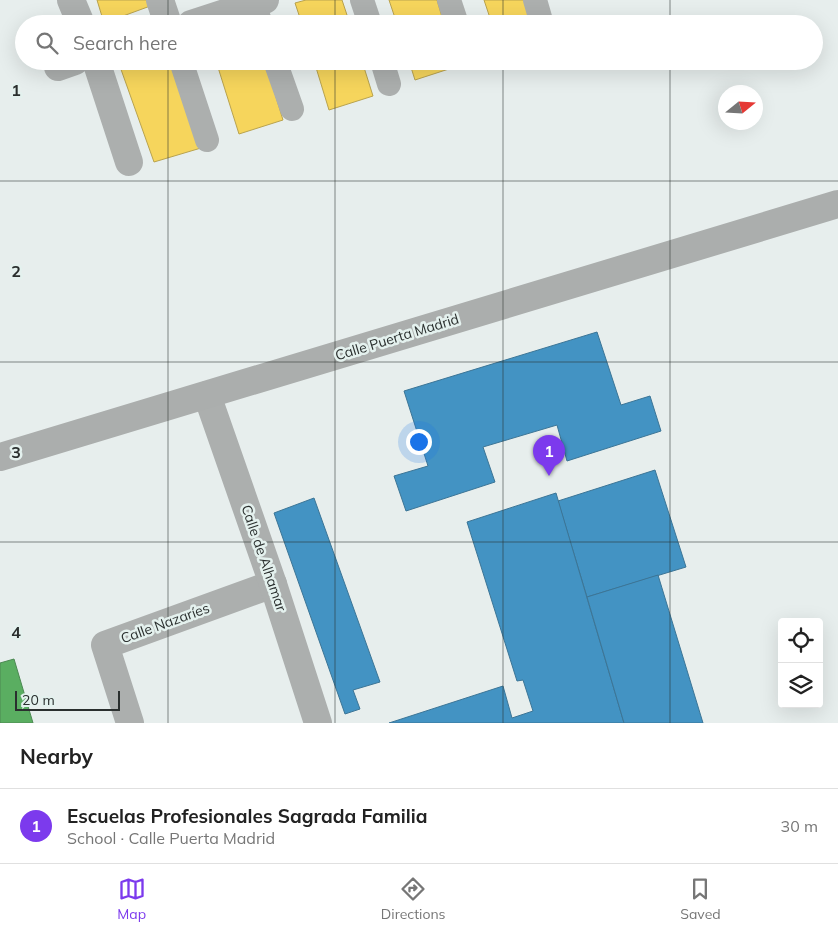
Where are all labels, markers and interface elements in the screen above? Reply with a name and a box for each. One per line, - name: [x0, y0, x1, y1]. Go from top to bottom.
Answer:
- search box: [15, 15, 823, 70]
- icon: search: [33, 29, 61, 57]
- text: Search here: [73, 31, 177, 55]
- text: 1: [11, 80, 21, 100]
- north arrow: [718, 85, 763, 130]
- text: 2: [11, 261, 21, 281]
- street label: Calle Puerta Madrid: [333, 310, 461, 364]
- your location: [406, 429, 432, 455]
- pin: 1: [533, 435, 565, 476]
- text: 3: [11, 442, 21, 462]
- street label: Calle de Alhamar: [237, 502, 291, 614]
- street label: Calle Nazaríes: [118, 599, 212, 647]
- map controls: [778, 618, 823, 708]
- button: locate: [778, 618, 823, 663]
- text: 4: [11, 622, 21, 642]
- button: layers: [778, 663, 823, 708]
- scale bar: [15, 688, 120, 711]
- text: 20 m: [22, 691, 55, 709]
- text: Nearby: [20, 743, 93, 769]
- text: Escuelas Profesionales Sagrada Familia: [67, 804, 427, 828]
- text: 1: [31, 816, 41, 836]
- text: 30 m: [781, 816, 818, 836]
- text: School · Calle Puerta Madrid: [67, 828, 275, 848]
- tab: Map: [117, 875, 146, 923]
- tab: Directions: [381, 875, 446, 923]
- tab: Saved: [680, 875, 721, 923]

